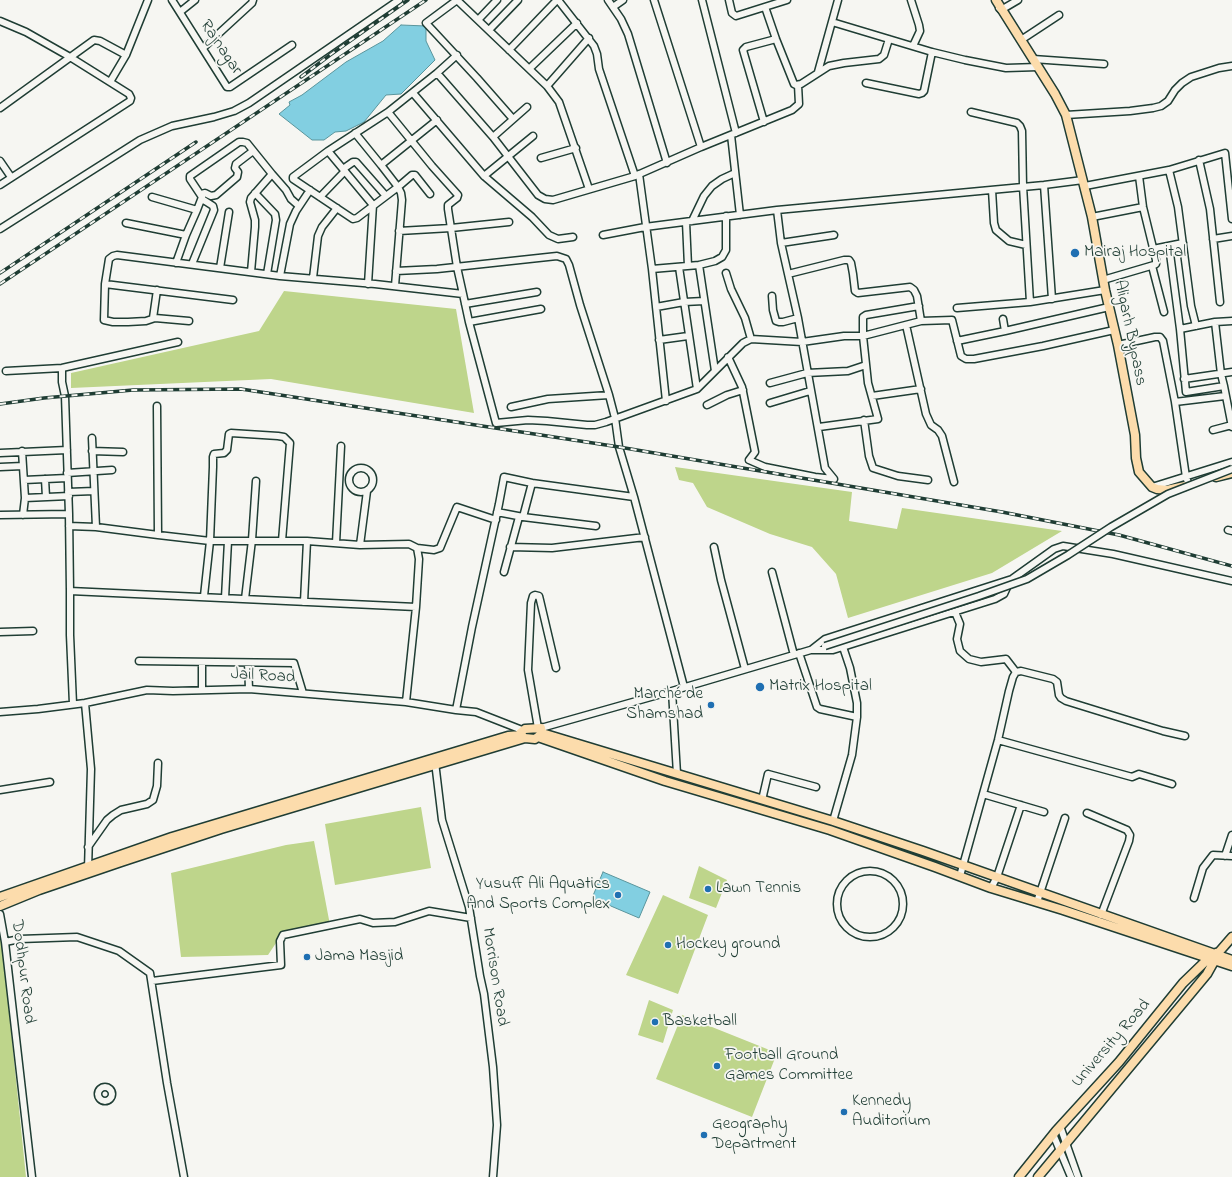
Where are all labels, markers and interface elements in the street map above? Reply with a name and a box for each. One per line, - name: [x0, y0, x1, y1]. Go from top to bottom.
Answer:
- street label: Rajnagar: [194, 17, 246, 79]
- place label: Mairaj Hospital: [1084, 243, 1186, 263]
- marker: Mairaj Hospital: [1069, 247, 1081, 259]
- street label: Aligarh Bypass: [1108, 278, 1150, 388]
- street label: Jail Road: [230, 665, 296, 689]
- place label: Matrix Hospital: [769, 677, 872, 697]
- marker: Matrix Hospital: [754, 681, 766, 693]
- place label: Marché de Shamshad: [626, 685, 703, 725]
- marker: Marché de Shamshad: [706, 700, 716, 710]
- place label: Yusuff Ali Aquatics And Sports Complex: [466, 875, 610, 915]
- place label: Lawn Tennis: [716, 879, 801, 899]
- marker: Lawn Tennis: [703, 884, 713, 894]
- marker: Yusuff Ali Aquatics And Sports Complex: [613, 890, 623, 900]
- street label: Dodhpur Road: [6, 919, 38, 1025]
- street label: Morrison Road: [476, 926, 512, 1028]
- place label: Hockey ground: [676, 935, 780, 955]
- marker: Hockey ground: [663, 940, 673, 950]
- place label: Jama Masjid: [315, 947, 403, 967]
- marker: Jama Masjid: [302, 952, 312, 962]
- street label: University Road: [1068, 996, 1156, 1092]
- place label: Basketball: [663, 1012, 737, 1032]
- marker: Basketball: [650, 1017, 660, 1027]
- place label: Football Ground Games Committee: [725, 1046, 853, 1086]
- marker: Football Ground Games Committee: [712, 1061, 722, 1071]
- place label: Kennedy Auditorium: [852, 1092, 931, 1132]
- marker: Kennedy Auditorium: [839, 1107, 849, 1117]
- place label: Geography Department: [712, 1115, 796, 1155]
- marker: Geography Department: [699, 1130, 709, 1140]

